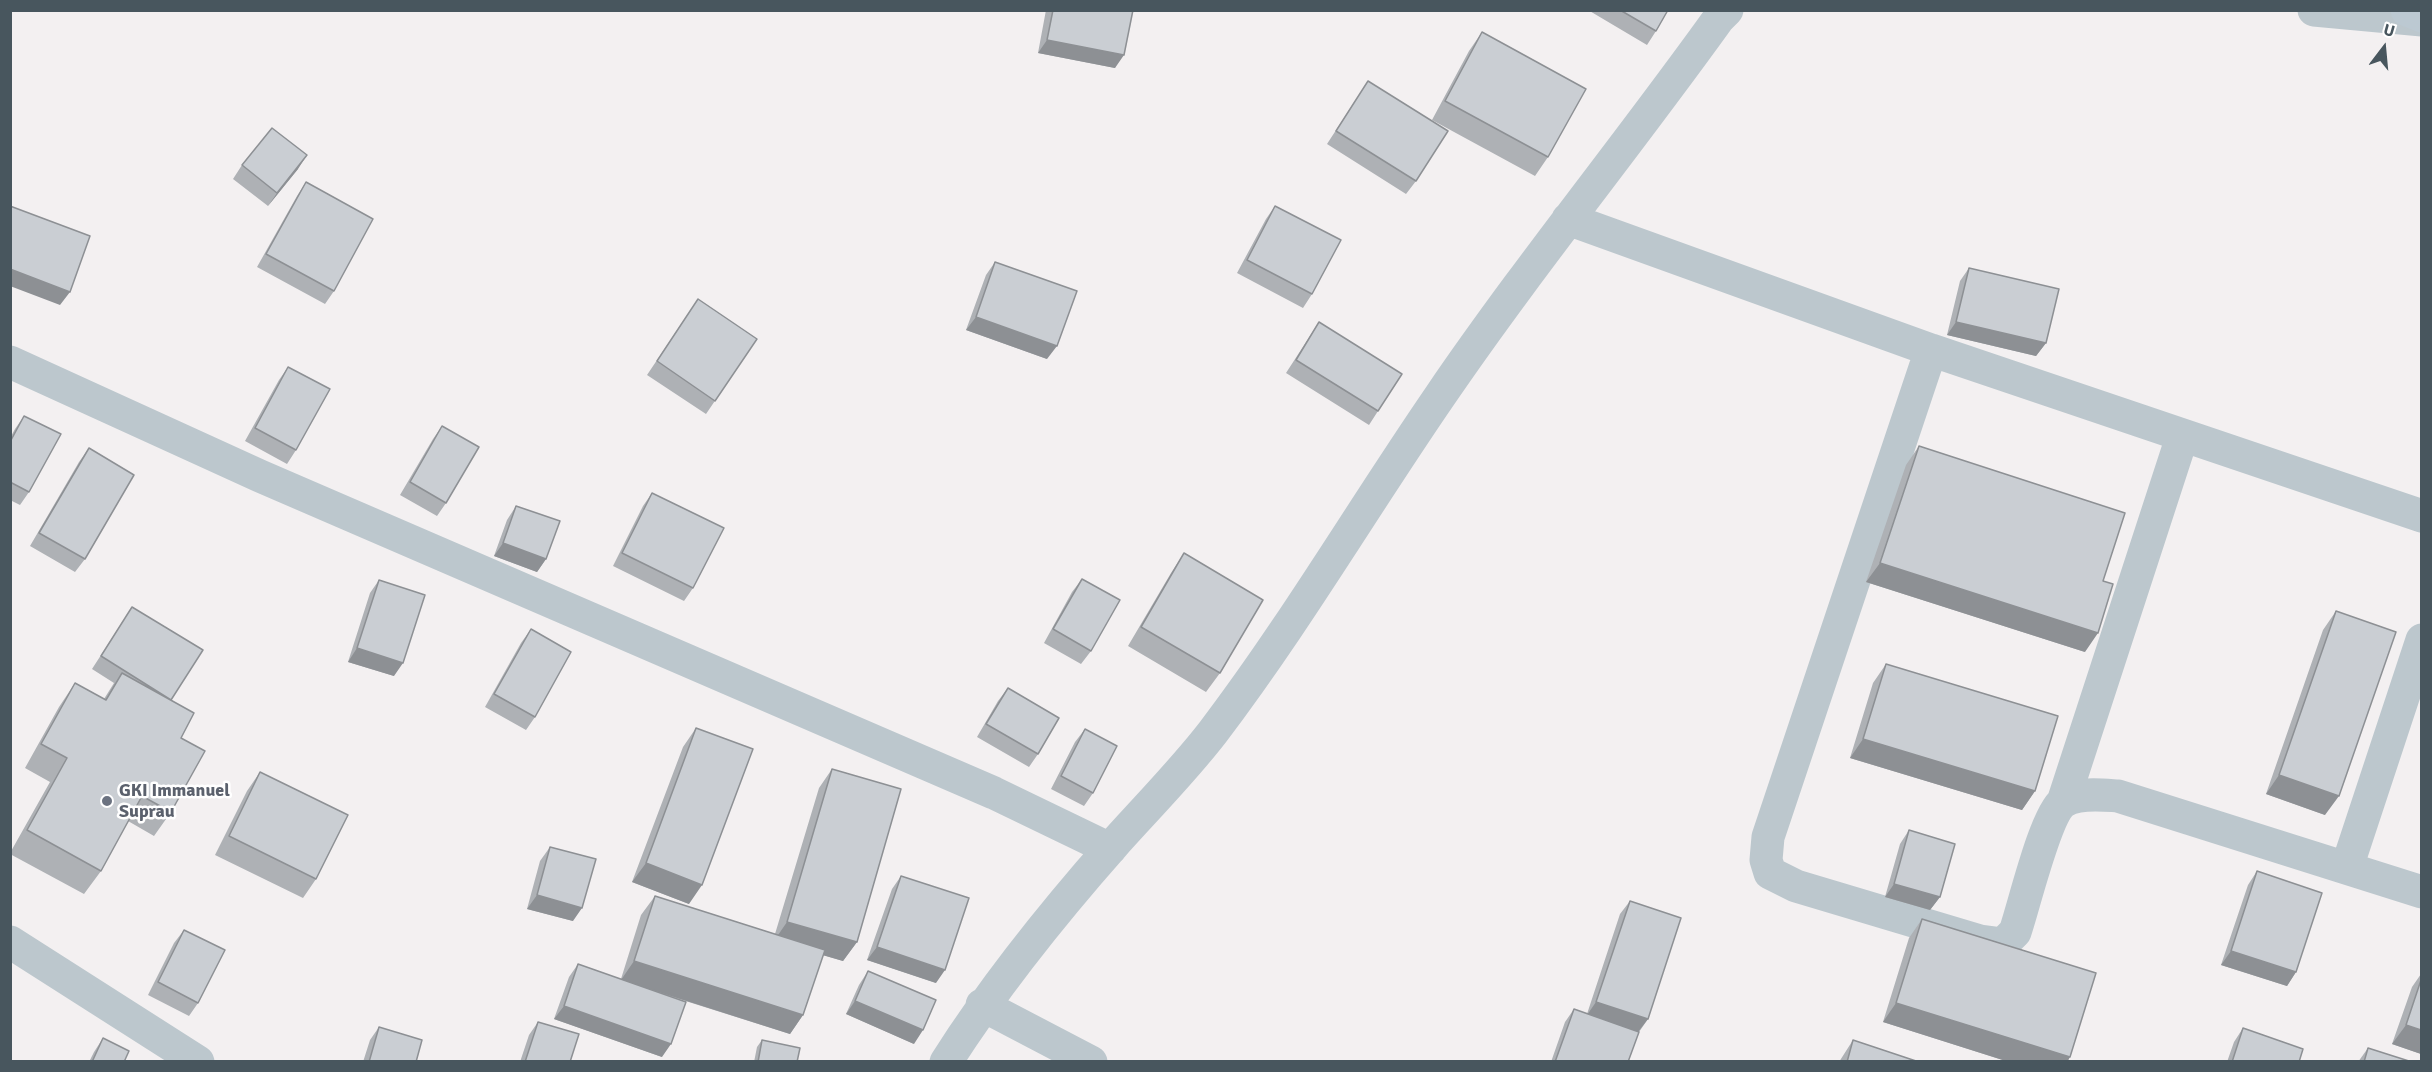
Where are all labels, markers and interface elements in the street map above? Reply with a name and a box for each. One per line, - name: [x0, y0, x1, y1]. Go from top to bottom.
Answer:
- north arrow: [2354, 18, 2414, 78]
- text: U: [2381, 20, 2397, 42]
- place label: GKI Immanuel Suprau: [119, 780, 230, 822]
- marker: GKI Immanuel Suprau: [100, 794, 114, 808]

